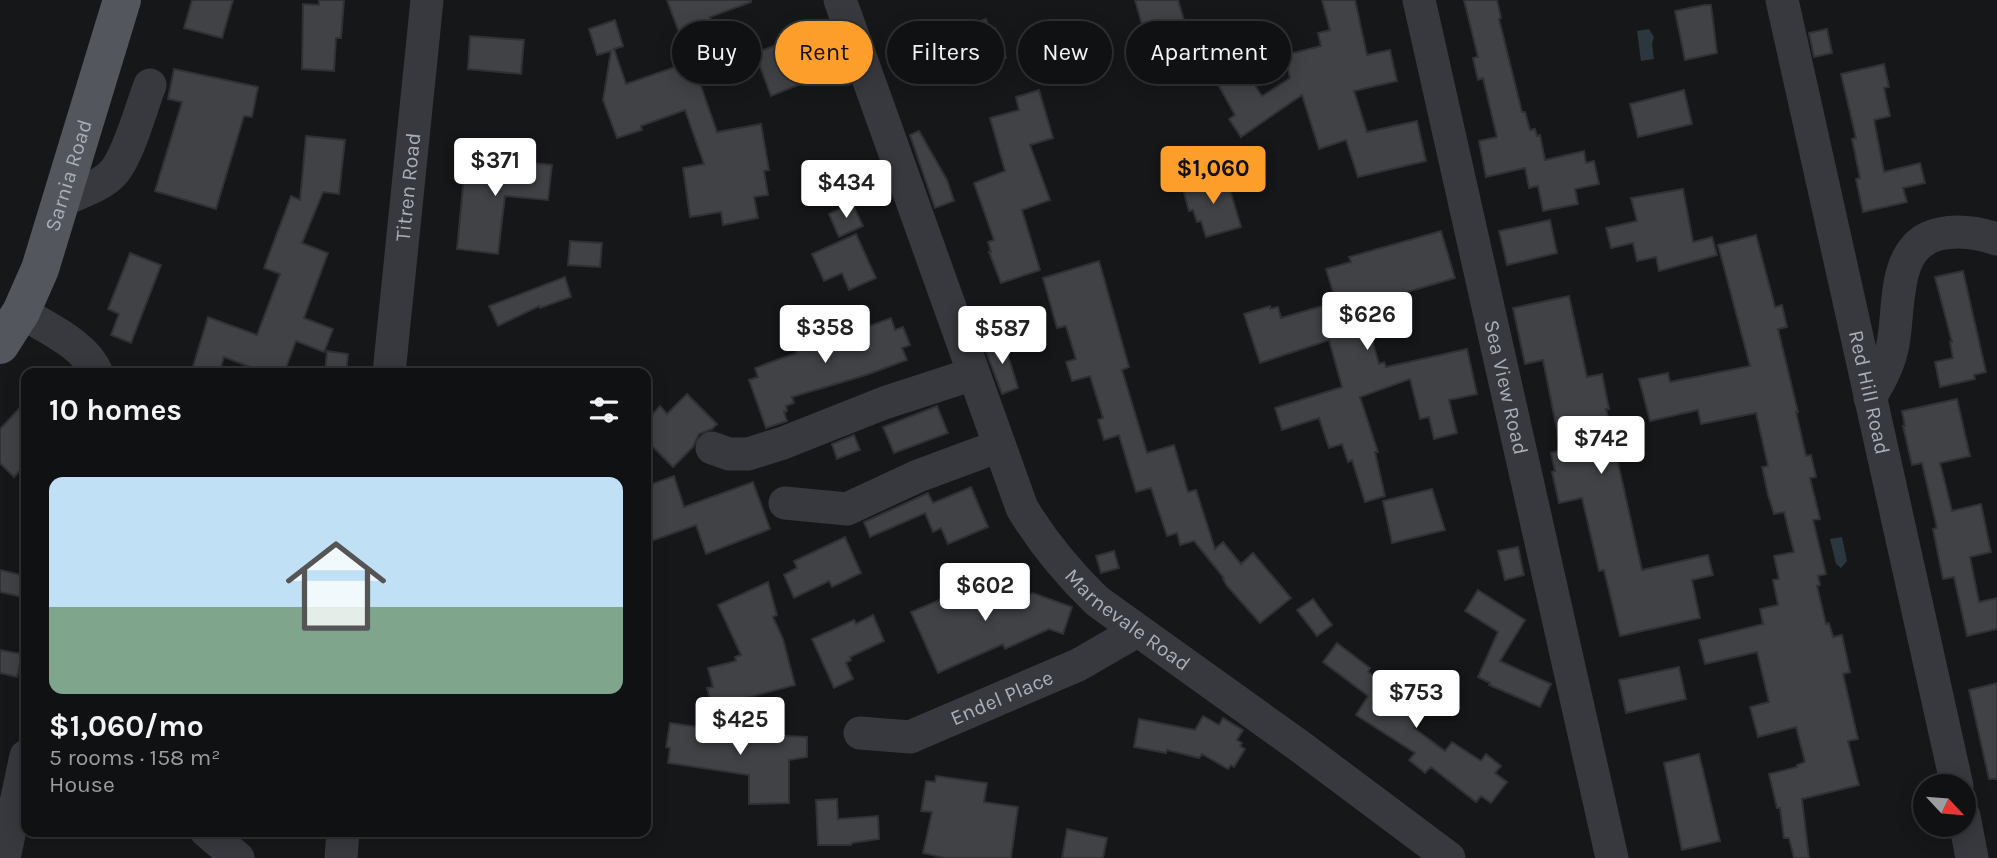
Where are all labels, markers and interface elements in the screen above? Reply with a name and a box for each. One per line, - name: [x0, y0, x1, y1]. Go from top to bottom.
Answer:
- chip: Buy: [672, 21, 761, 84]
- chip: Rent: [775, 21, 873, 84]
- chip: Filters: [887, 21, 1004, 84]
- chip: New: [1018, 21, 1112, 84]
- chip: Apartment: [1126, 21, 1291, 84]
- street label: Sarnia Road: [40, 117, 97, 234]
- street label: Titren Road: [390, 131, 425, 242]
- pin: $371: [454, 138, 536, 198]
- pin: $1,060: [1156, 146, 1270, 206]
- text: $371: [470, 147, 520, 174]
- text: $1,060: [1177, 155, 1249, 182]
- pin: $434: [805, 160, 887, 220]
- text: $434: [817, 169, 875, 196]
- pin: $626: [1326, 292, 1408, 352]
- text: $626: [1338, 301, 1396, 328]
- pin: $358: [784, 306, 866, 365]
- pin: $587: [961, 306, 1043, 366]
- text: $358: [796, 314, 854, 341]
- text: $587: [974, 315, 1030, 342]
- street label: Sea View Road: [1479, 318, 1533, 457]
- street label: Red Hill Road: [1844, 328, 1895, 457]
- icon: filters: [585, 391, 623, 429]
- text: 10 homes: [49, 392, 182, 428]
- pin: $742: [1560, 416, 1642, 476]
- text: $742: [1574, 425, 1628, 452]
- icon: home: [273, 523, 399, 649]
- pin: $602: [944, 564, 1026, 623]
- street label: Marnevale Road: [1060, 564, 1195, 676]
- text: $602: [956, 572, 1014, 599]
- street label: Endel Place: [947, 665, 1057, 730]
- pin: $753: [1375, 670, 1457, 730]
- text: $753: [1389, 679, 1443, 706]
- pin: $425: [699, 698, 781, 757]
- text: $425: [712, 706, 768, 733]
- text: $1,060/mo: [49, 708, 204, 744]
- text: 5 rooms · 158 m²: [49, 744, 220, 771]
- text: House: [49, 771, 115, 798]
- north arrow: [1913, 774, 1976, 836]
- map controls: [1913, 774, 1976, 837]

